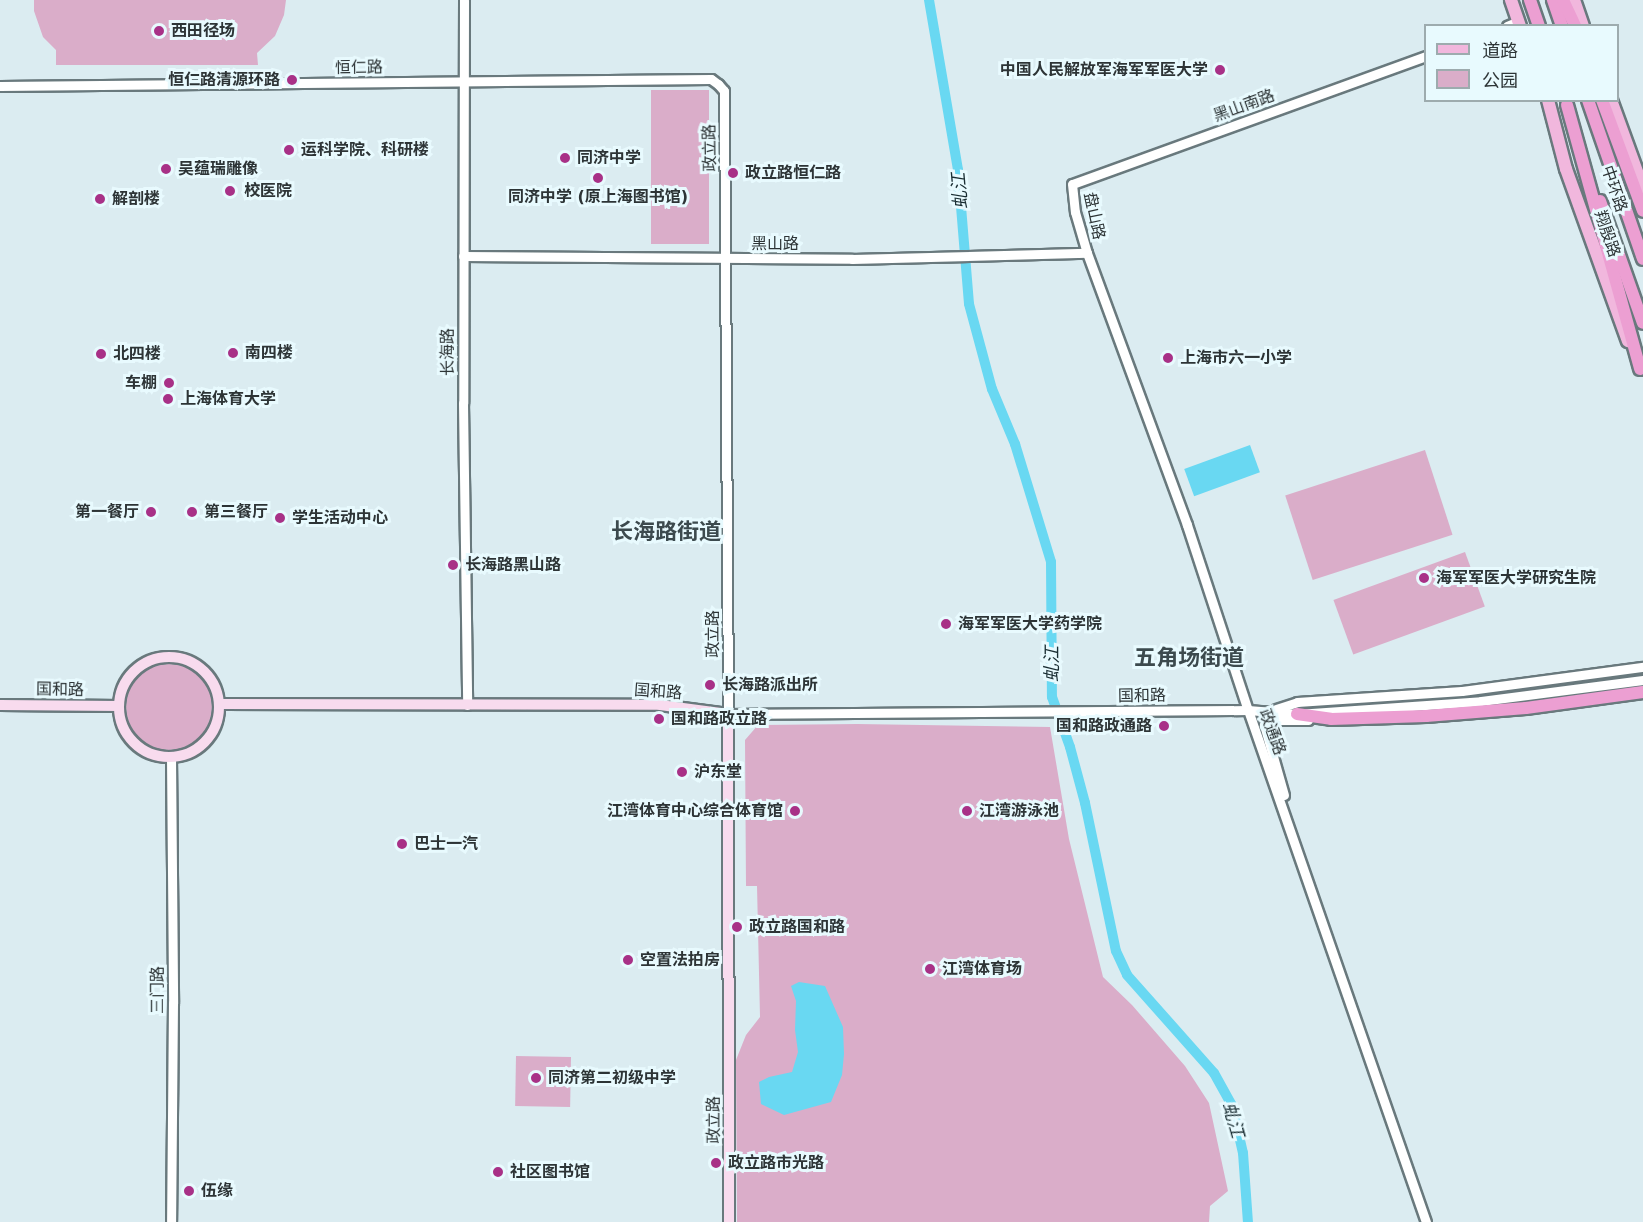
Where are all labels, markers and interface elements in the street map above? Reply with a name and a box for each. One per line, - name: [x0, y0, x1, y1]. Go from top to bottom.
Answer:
- place label: 西田径场: [171, 21, 235, 41]
- marker: 西田径场: [152, 24, 166, 38]
- legend: [1424, 24, 1619, 102]
- text: 道路: [1482, 40, 1518, 61]
- street label: 恒仁路: [335, 58, 383, 78]
- place label: 中国人民解放军海军军医大学: [1000, 60, 1208, 80]
- marker: 中国人民解放军海军军医大学: [1213, 63, 1227, 77]
- place label: 恒仁路清源环路: [168, 70, 280, 90]
- text: 公园: [1482, 70, 1518, 91]
- marker: 恒仁路清源环路: [285, 73, 299, 87]
- street label: 黑山南路: [1211, 86, 1277, 126]
- street label: 政立路: [700, 124, 720, 172]
- place label: 运科学院、科研楼: [301, 140, 429, 160]
- marker: 运科学院、科研楼: [282, 143, 296, 157]
- place label: 同济中学: [577, 148, 641, 168]
- marker: 同济中学: [558, 151, 572, 165]
- place label: 吴蕴瑞雕像: [178, 159, 258, 179]
- marker: 吴蕴瑞雕像: [159, 162, 173, 176]
- place label: 政立路恒仁路: [745, 163, 841, 183]
- street label: 中环路: [1597, 163, 1631, 215]
- marker: 政立路恒仁路: [726, 166, 740, 180]
- marker: 同济中学 (原上海图书馆): [591, 171, 605, 185]
- water label: 虬江: [948, 172, 972, 210]
- place label: 校医院: [244, 181, 292, 201]
- marker: 校医院: [221, 182, 239, 200]
- place label: 同济中学 (原上海图书馆): [508, 187, 688, 207]
- place label: 解剖楼: [112, 189, 160, 209]
- street label: 盘山路: [1080, 191, 1108, 241]
- marker: 解剖楼: [93, 192, 107, 206]
- street label: 翔殷路: [1590, 208, 1624, 260]
- street label: 黑山路: [751, 234, 799, 254]
- street label: 长海路: [438, 328, 458, 376]
- place label: 南四楼: [245, 343, 293, 363]
- place label: 北四楼: [113, 344, 161, 364]
- marker: 南四楼: [226, 346, 240, 360]
- marker: 北四楼: [94, 347, 108, 361]
- place label: 上海市六一小学: [1180, 348, 1292, 368]
- marker: 上海市六一小学: [1161, 351, 1175, 365]
- place label: 车棚: [125, 373, 157, 393]
- marker: 车棚: [162, 376, 176, 390]
- place label: 上海体育大学: [180, 389, 276, 409]
- marker: 上海体育大学: [161, 392, 175, 406]
- place label: 第一餐厅: [75, 502, 139, 522]
- place label: 第三餐厅: [204, 502, 268, 522]
- marker: 第一餐厅: [144, 505, 158, 519]
- marker: 第三餐厅: [185, 505, 199, 519]
- place label: 学生活动中心: [292, 508, 388, 528]
- marker: 学生活动中心: [273, 511, 287, 525]
- district label: 长海路街道: [611, 519, 721, 545]
- place label: 长海路黑山路: [465, 555, 561, 575]
- marker: 长海路黑山路: [446, 558, 460, 572]
- place label: 海军军医大学研究生院: [1436, 568, 1596, 588]
- marker: 海军军医大学研究生院: [1417, 571, 1431, 585]
- street label: 政立路: [703, 610, 723, 658]
- place label: 海军军医大学药学院: [958, 614, 1102, 634]
- marker: 海军军医大学药学院: [939, 617, 953, 631]
- district label: 五角场街道: [1134, 645, 1244, 671]
- water label: 虬江: [1041, 646, 1063, 682]
- place label: 长海路派出所: [722, 675, 818, 695]
- marker: 长海路派出所: [703, 678, 717, 692]
- street label: 国和路: [36, 680, 84, 700]
- street label: 国和路: [633, 681, 683, 703]
- street label: 国和路: [1118, 686, 1166, 706]
- street label: 政通路: [1255, 706, 1289, 758]
- place label: 国和路政立路: [671, 709, 767, 729]
- marker: 国和路政立路: [652, 712, 666, 726]
- place label: 国和路政通路: [1056, 716, 1152, 736]
- marker: 国和路政通路: [1157, 719, 1171, 733]
- place label: 沪东堂: [694, 762, 742, 782]
- marker: 沪东堂: [675, 765, 689, 779]
- place label: 江湾体育中心综合体育馆: [607, 801, 783, 821]
- place label: 江湾游泳池: [979, 801, 1059, 821]
- marker: 江湾体育中心综合体育馆: [788, 804, 802, 818]
- marker: 江湾游泳池: [960, 804, 974, 818]
- place label: 巴士一汽: [414, 834, 478, 854]
- marker: 巴士一汽: [395, 837, 409, 851]
- place label: 政立路国和路: [749, 917, 845, 937]
- marker: 政立路国和路: [730, 920, 744, 934]
- place label: 空置法拍房: [640, 950, 720, 970]
- marker: 空置法拍房: [621, 953, 635, 967]
- place label: 江湾体育场: [942, 959, 1022, 979]
- marker: 江湾体育场: [923, 962, 937, 976]
- street label: 三门路: [148, 966, 168, 1014]
- place label: 同济第二初级中学: [548, 1068, 676, 1088]
- marker: 同济第二初级中学: [529, 1071, 543, 1085]
- street label: 政立路: [704, 1096, 724, 1144]
- water label: 虬江: [1218, 1100, 1248, 1140]
- place label: 政立路市光路: [728, 1153, 824, 1173]
- marker: 政立路市光路: [709, 1156, 723, 1170]
- place label: 社区图书馆: [510, 1162, 590, 1182]
- marker: 社区图书馆: [491, 1165, 505, 1179]
- place label: 伍缘: [201, 1181, 233, 1201]
- marker: 伍缘: [182, 1184, 196, 1198]

